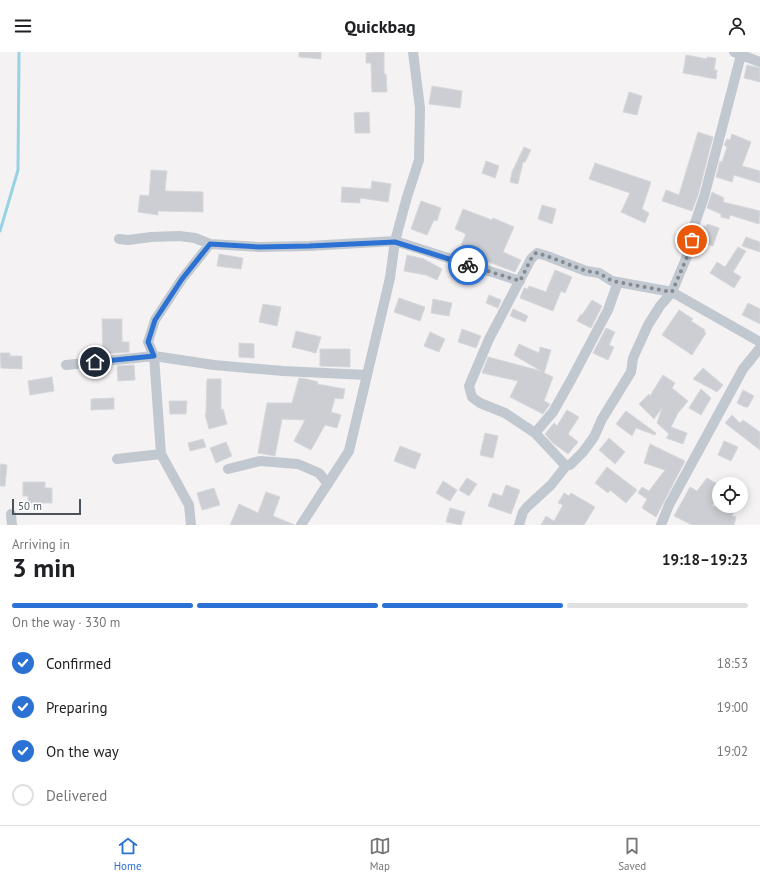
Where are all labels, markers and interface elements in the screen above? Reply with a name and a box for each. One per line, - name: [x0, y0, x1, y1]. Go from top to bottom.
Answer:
- icon: menu: [12, 15, 34, 37]
- text: Quickbag: [344, 15, 416, 38]
- icon: person: [726, 15, 748, 37]
- pin: [675, 223, 709, 257]
- icon: bag: [681, 229, 703, 251]
- courier: [448, 245, 488, 285]
- icon: bike: [457, 254, 479, 276]
- pin: [78, 345, 112, 379]
- icon: home: [84, 351, 106, 373]
- map controls: [712, 477, 748, 513]
- button: locate: [712, 477, 748, 513]
- scale bar: [12, 497, 81, 516]
- text: 50 m: [18, 499, 42, 513]
- text: Arriving in: [12, 536, 70, 553]
- text: 19:18–19:23: [662, 550, 748, 569]
- text: 3 min: [12, 551, 75, 584]
- text: On the way · 330 m: [12, 614, 120, 631]
- icon: check: [12, 652, 34, 674]
- text: Confirmed: [46, 654, 111, 673]
- text: 18:53: [717, 655, 748, 672]
- icon: check: [12, 696, 34, 718]
- text: Preparing: [46, 698, 108, 717]
- text: 19:00: [717, 699, 748, 716]
- icon: check: [12, 740, 34, 762]
- text: On the way: [46, 742, 119, 761]
- text: 19:02: [717, 743, 748, 760]
- text: Delivered: [46, 786, 107, 805]
- tab: Home: [114, 835, 142, 873]
- tab: Map: [369, 835, 391, 873]
- tab: Saved: [618, 835, 646, 873]

